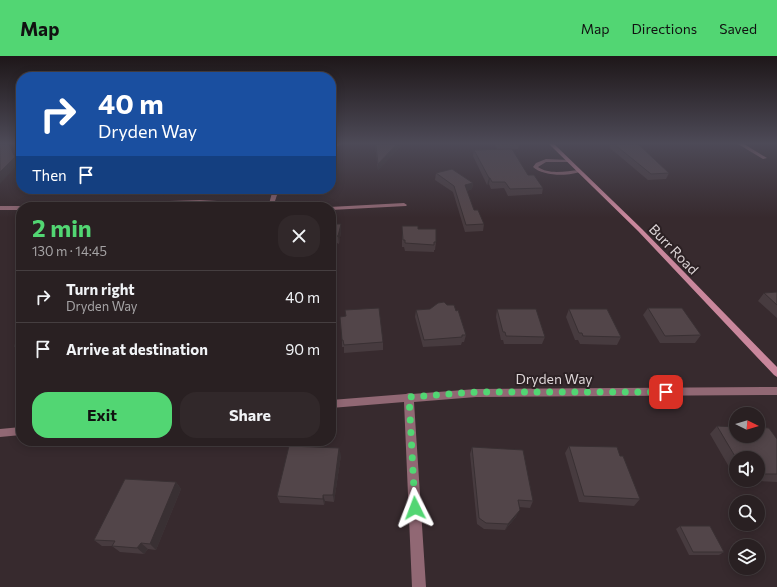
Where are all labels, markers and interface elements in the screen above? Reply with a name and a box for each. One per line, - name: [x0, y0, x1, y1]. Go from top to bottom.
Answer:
- text: Map: [20, 17, 59, 40]
- text: Map: [581, 20, 610, 37]
- text: Directions: [632, 20, 697, 37]
- text: Saved: [719, 20, 757, 37]
- text: 40 m: [98, 86, 164, 120]
- icon: right: [32, 88, 84, 140]
- text: Dryden Way: [98, 120, 197, 142]
- icon: arrive: [75, 164, 97, 186]
- text: Then: [32, 166, 67, 184]
- text: 2 min: [32, 213, 92, 242]
- button: close: [278, 215, 320, 257]
- street label: Burr Road: [646, 220, 702, 278]
- text: 130 m · 14:45: [32, 243, 107, 259]
- text: Turn right: [66, 280, 135, 298]
- icon: right: [32, 286, 54, 308]
- text: 40 m: [285, 288, 320, 306]
- text: Dryden Way: [66, 298, 138, 314]
- icon: arrive: [32, 338, 54, 360]
- text: Arrive at destination: [66, 340, 208, 358]
- text: 90 m: [285, 340, 320, 358]
- street label: Dryden Way: [515, 370, 593, 387]
- pin: [649, 375, 683, 409]
- icon: arrive: [655, 381, 677, 403]
- button: Exit: [32, 392, 172, 438]
- button: Share: [180, 392, 320, 438]
- north arrow: [729, 407, 765, 443]
- map controls: [729, 407, 765, 575]
- button: sound: [729, 451, 765, 487]
- position arrow: [394, 487, 436, 529]
- button: search: [729, 495, 765, 531]
- button: layers: [729, 539, 765, 575]

